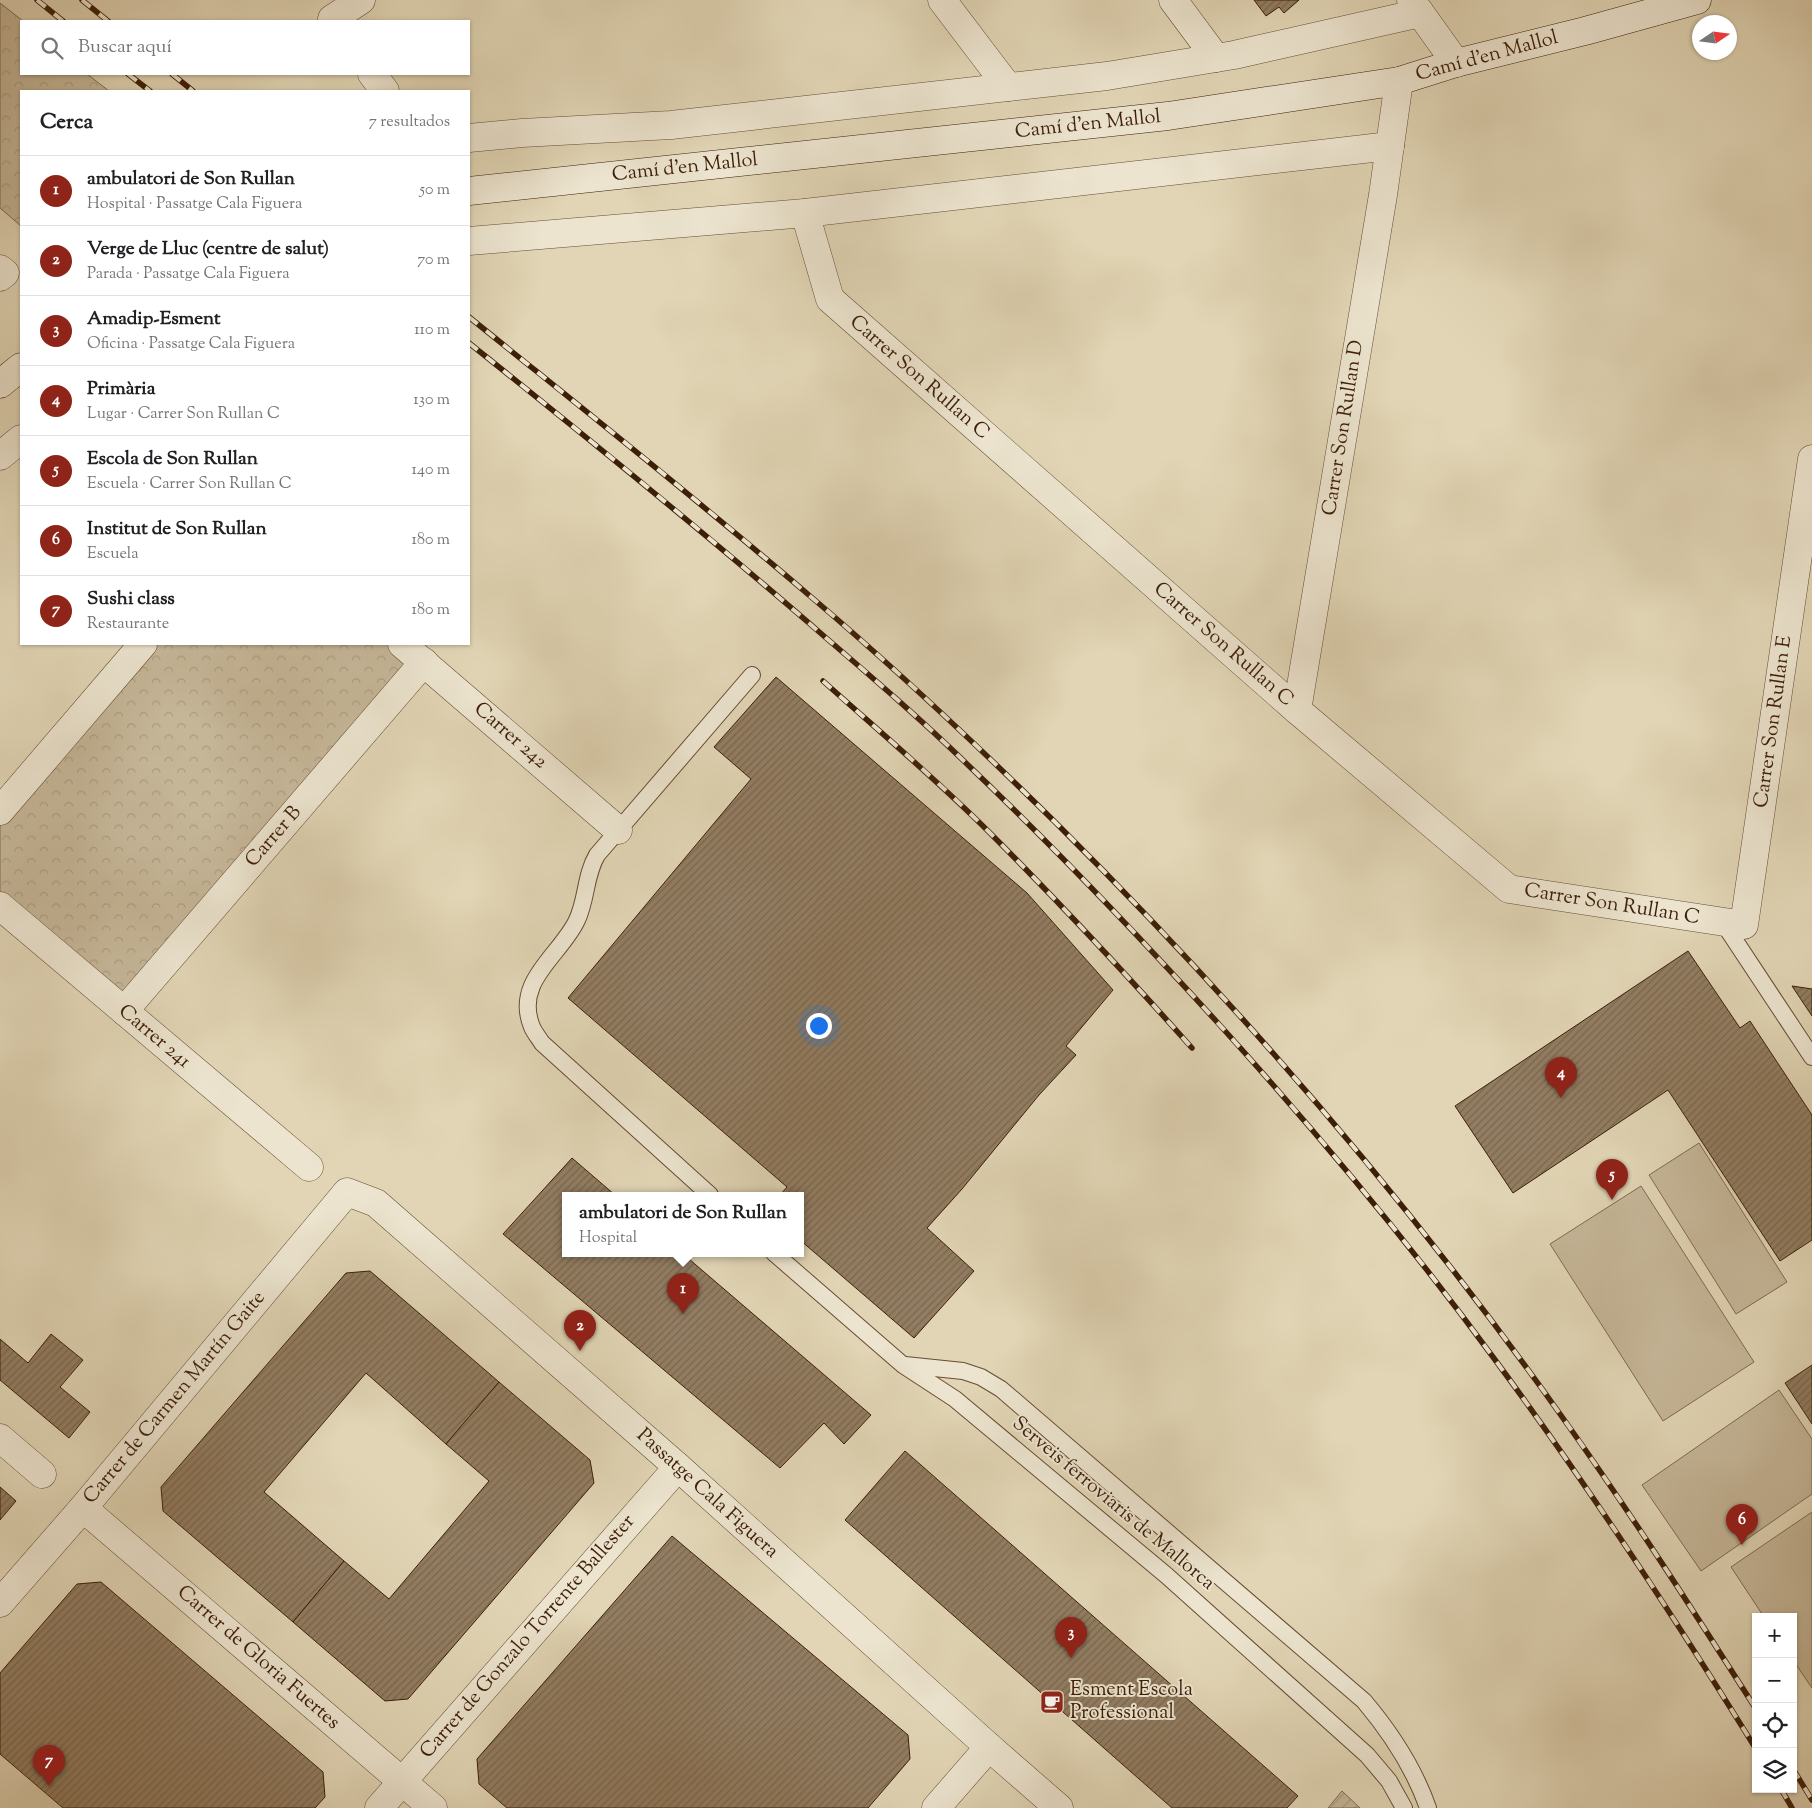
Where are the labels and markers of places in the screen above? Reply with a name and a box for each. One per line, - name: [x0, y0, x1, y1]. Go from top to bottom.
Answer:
- pin: 4: [1545, 1057, 1577, 1098]
- pin: 5: [1596, 1159, 1628, 1200]
- pin: 1: [667, 1273, 699, 1314]
- pin: 2: [564, 1310, 596, 1351]
- pin: 6: [1726, 1504, 1758, 1545]
- pin: 3: [1055, 1617, 1087, 1658]
- place label: Esment Escola Professional: [1070, 1676, 1193, 1728]
- cafe icon: Esment Escola Professional: [1039, 1689, 1065, 1715]
- pin: 7: [33, 1745, 65, 1786]

